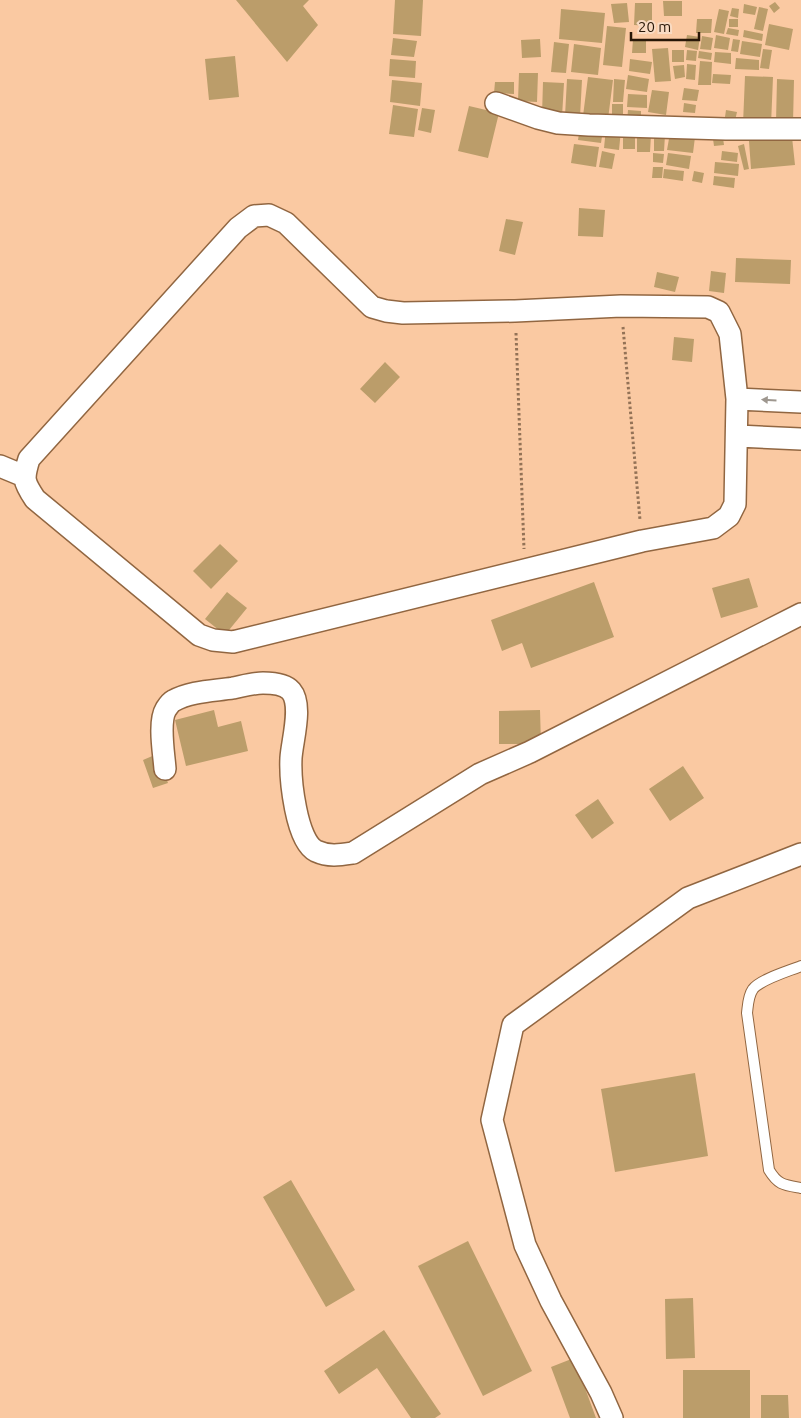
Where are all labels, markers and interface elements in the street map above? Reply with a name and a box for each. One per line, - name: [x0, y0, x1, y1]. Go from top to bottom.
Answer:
- scale bar: [631, 10, 698, 42]
- text: 20 m: [638, 18, 671, 35]
- one-way arrow: [761, 396, 777, 404]

